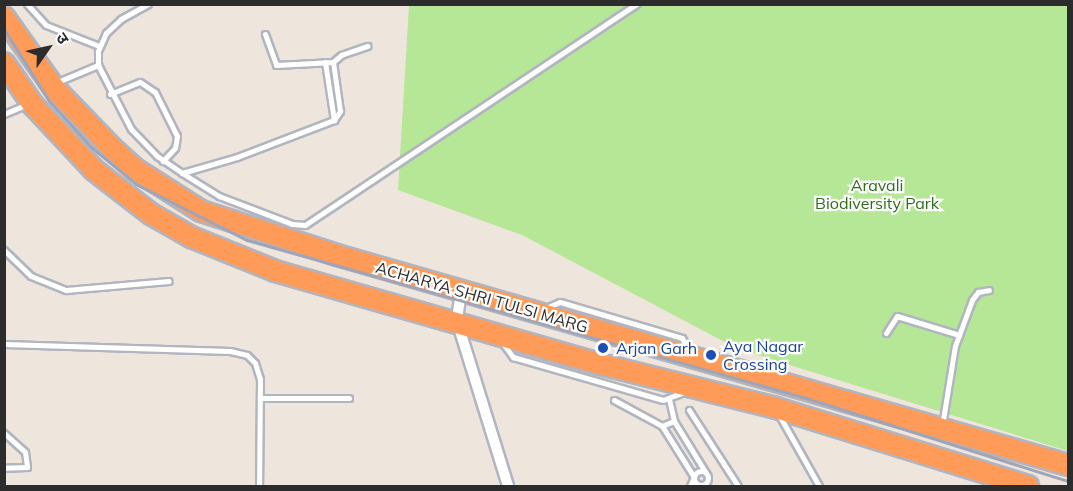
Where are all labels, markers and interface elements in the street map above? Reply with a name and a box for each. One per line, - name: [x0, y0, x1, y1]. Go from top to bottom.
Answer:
- north arrow: [18, 18, 78, 78]
- text: उ: [52, 28, 74, 47]
- park label: Aravali Biodiversity Park: [815, 175, 939, 213]
- street label: ACHARYA SHRI TULSI MARG: [374, 257, 590, 337]
- place label: Aya Nagar Crossing: [723, 336, 803, 374]
- place label: Arjan Garh: [616, 338, 697, 358]
- marker: Arjan Garh: [594, 339, 612, 357]
- marker: Aya Nagar Crossing: [704, 348, 718, 362]

